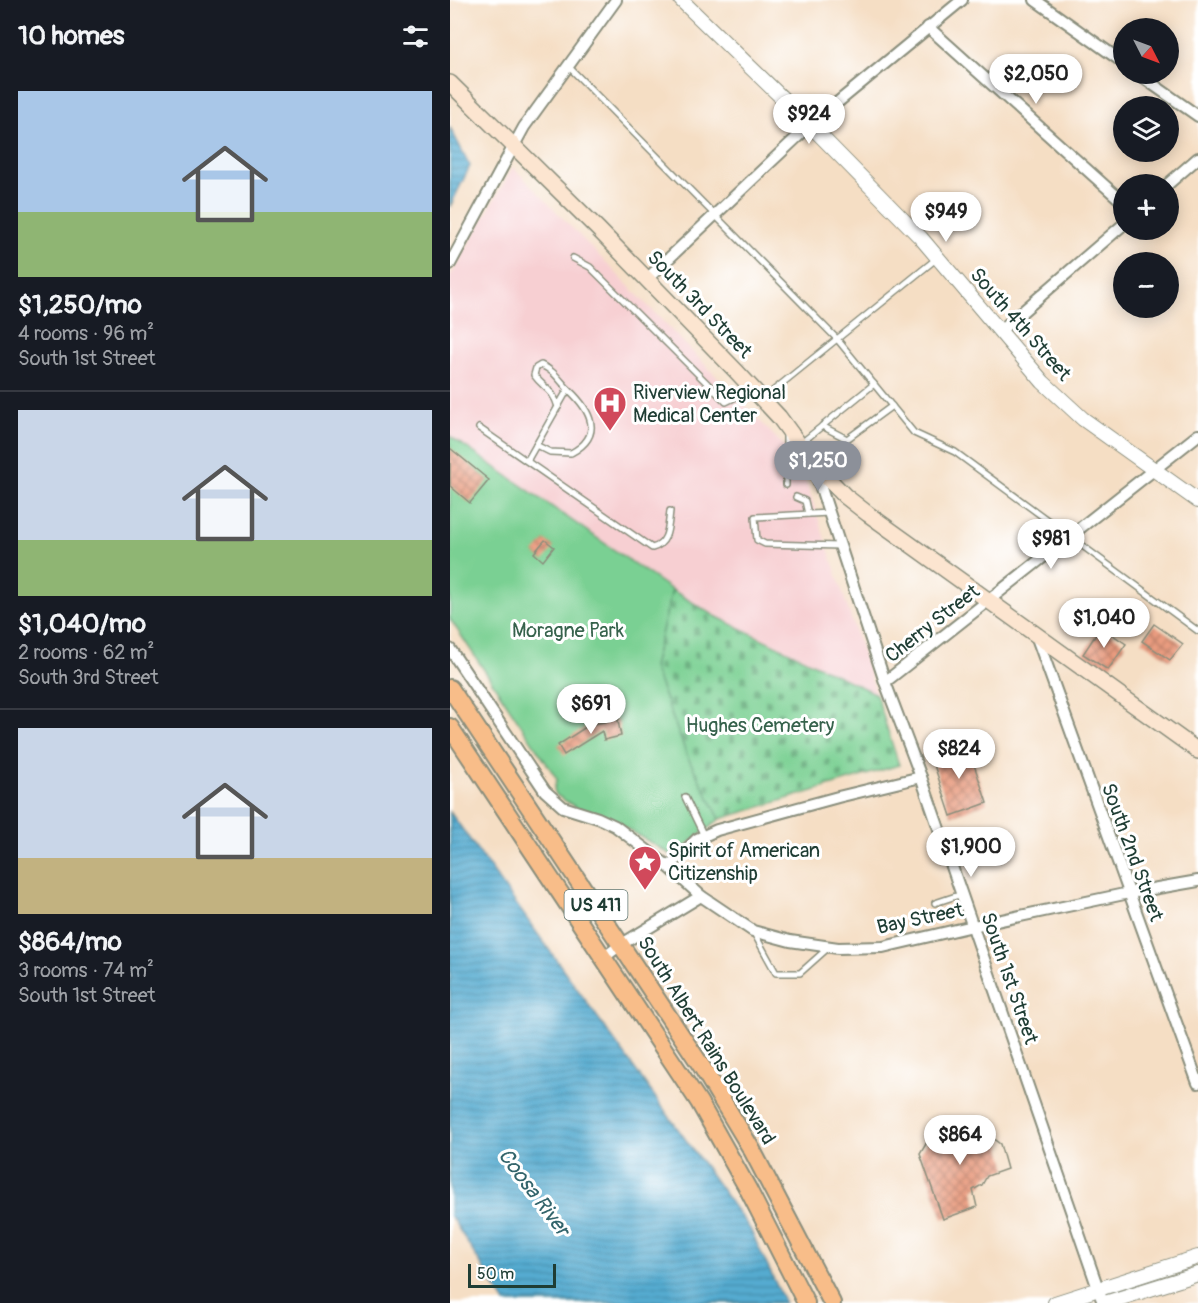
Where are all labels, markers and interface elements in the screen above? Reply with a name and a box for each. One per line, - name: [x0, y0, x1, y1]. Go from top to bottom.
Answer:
- north arrow: [1113, 18, 1179, 84]
- map controls: [1113, 18, 1179, 318]
- text: 10 homes: [18, 20, 124, 52]
- icon: filters: [399, 20, 432, 53]
- pin: $2,050: [987, 54, 1085, 105]
- text: $2,050: [1003, 61, 1069, 86]
- pin: $924: [773, 94, 845, 145]
- button: layers: [1113, 96, 1179, 162]
- text: $924: [787, 101, 831, 126]
- icon: home: [171, 130, 279, 238]
- button: +: [1113, 174, 1179, 240]
- pin: $949: [910, 192, 982, 243]
- text: $949: [924, 199, 968, 224]
- street label: South 3rd Street: [642, 245, 758, 364]
- button: −: [1113, 252, 1179, 318]
- street label: South 4th Street: [965, 263, 1077, 387]
- text: $1,250/mo: [18, 289, 142, 321]
- text: 4 rooms · 96 m²: [18, 321, 154, 346]
- text: South 1st Street: [18, 346, 156, 371]
- place label: Riverview Regional Medical Center: [633, 380, 786, 428]
- hospital icon: Riverview Regional Medical Center: [592, 385, 628, 432]
- pin: $1,250: [769, 441, 867, 492]
- text: $1,250: [788, 448, 848, 473]
- icon: home: [171, 449, 279, 557]
- pin: $981: [1015, 519, 1087, 570]
- text: $981: [1031, 526, 1071, 551]
- street label: Cherry Street: [880, 578, 985, 668]
- pin: $1,040: [1055, 598, 1153, 649]
- text: $1,040: [1073, 605, 1135, 630]
- text: $1,040/mo: [18, 608, 146, 640]
- park label: Moragne Park: [512, 618, 625, 643]
- text: 2 rooms · 62 m²: [18, 640, 154, 665]
- text: South 3rd Street: [18, 665, 159, 690]
- pin: $691: [555, 684, 627, 735]
- text: $691: [571, 691, 611, 716]
- park label: Hughes Cemetery: [686, 713, 835, 738]
- pin: $824: [923, 729, 995, 780]
- text: $824: [937, 736, 981, 761]
- icon: home: [171, 767, 279, 875]
- street label: South 2nd Street: [1096, 780, 1169, 926]
- pin: $1,900: [922, 827, 1020, 878]
- text: $1,900: [940, 834, 1002, 859]
- place label: Spirit of American Citizenship: [668, 838, 820, 886]
- place icon: Spirit of American Citizenship: [627, 844, 663, 891]
- road number: US 411: [564, 890, 628, 920]
- street label: Bay Street: [875, 897, 967, 940]
- street label: South 1st Street: [975, 909, 1044, 1048]
- text: $864/mo: [18, 926, 122, 958]
- street label: South Albert Rains Boulevard: [632, 931, 781, 1149]
- text: 3 rooms · 74 m²: [18, 958, 154, 983]
- text: South 1st Street: [18, 983, 156, 1008]
- pin: $864: [924, 1115, 996, 1166]
- text: $864: [938, 1122, 982, 1147]
- water label: Coosa River: [492, 1143, 577, 1244]
- scale bar: [468, 1261, 556, 1288]
- text: 50 m: [477, 1264, 514, 1284]

